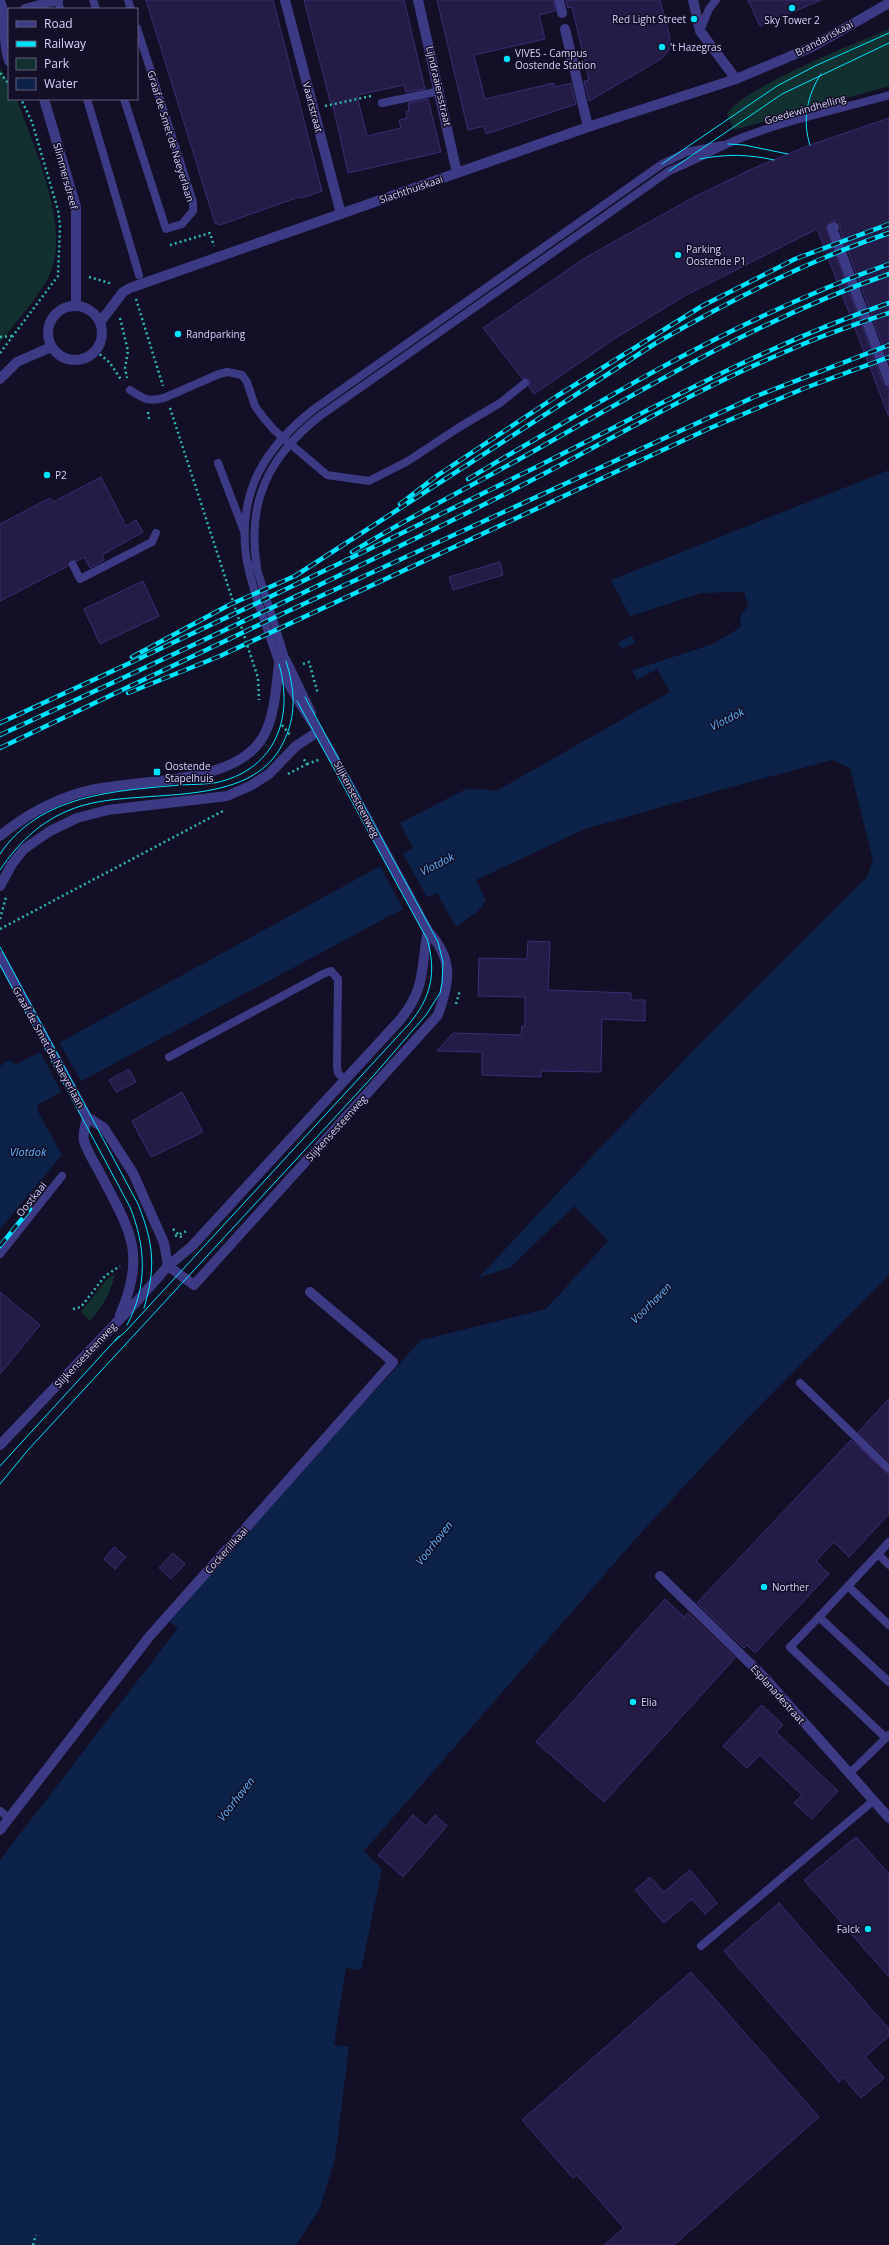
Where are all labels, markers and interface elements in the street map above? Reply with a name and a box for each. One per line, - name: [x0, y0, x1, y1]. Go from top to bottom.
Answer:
- marker: Sky Tower 2: [787, 3, 797, 13]
- legend: [8, 8, 138, 100]
- place label: Red Light Street: [612, 12, 686, 26]
- place label: Sky Tower 2: [764, 13, 820, 27]
- marker: Red Light Street: [689, 14, 699, 24]
- text: Road: [44, 15, 73, 32]
- street label: Brandariskaai: [792, 17, 856, 59]
- text: Railway: [44, 35, 87, 52]
- place label: 't Hazegras: [670, 40, 722, 54]
- marker: 't Hazegras: [657, 42, 667, 52]
- street label: Lijndraaiersstraat: [423, 45, 455, 128]
- place label: VIVES - Campus Oostende Station: [515, 46, 596, 72]
- marker: VIVES - Campus Oostende Station: [502, 54, 512, 64]
- text: Park: [44, 55, 70, 72]
- street label: Graaf de Smet de Naeyerlaan: [144, 69, 198, 203]
- text: Water: [44, 75, 78, 92]
- street label: Vaartstraat: [300, 80, 327, 134]
- street label: Goedewindhelling: [763, 91, 848, 127]
- street label: Slimmersdreef: [50, 141, 82, 211]
- street label: Slachthuiskaai: [377, 172, 445, 206]
- place label: Parking Oostende P1: [686, 242, 746, 268]
- marker: Parking Oostende P1: [673, 250, 683, 260]
- place label: Randparking: [186, 327, 246, 341]
- marker: Randparking: [173, 329, 183, 339]
- place label: P2: [55, 468, 67, 482]
- marker: P2: [42, 470, 52, 480]
- water label: Vlotdok: [707, 703, 747, 734]
- street label: Slijkensesteenweg: [331, 758, 383, 840]
- place label: Oostende Stapelhuis: [165, 759, 214, 785]
- marker: Oostende Stapelhuis: [152, 767, 162, 777]
- water label: Vlotdok: [417, 848, 457, 879]
- street label: Graaf de Smet de Naeyerlaan: [10, 984, 88, 1110]
- street label: Slijkensesteenweg: [302, 1091, 370, 1164]
- water label: Vlotdok: [10, 1144, 47, 1159]
- street label: Oostkaai: [13, 1179, 49, 1219]
- water label: Voorhaven: [627, 1279, 674, 1326]
- street label: Slijkensesteenweg: [51, 1319, 119, 1391]
- water label: Voorhaven: [412, 1518, 456, 1568]
- street label: Cockerillkaai: [201, 1524, 251, 1576]
- place label: Norther: [772, 1580, 809, 1594]
- marker: Norther: [759, 1582, 769, 1592]
- street label: Esplanadestraat: [748, 1661, 809, 1727]
- place label: Elia: [641, 1695, 657, 1709]
- marker: Elia: [628, 1697, 638, 1707]
- water label: Voorhaven: [214, 1774, 258, 1824]
- place label: Falck: [837, 1922, 861, 1936]
- marker: Falck: [863, 1924, 873, 1934]

